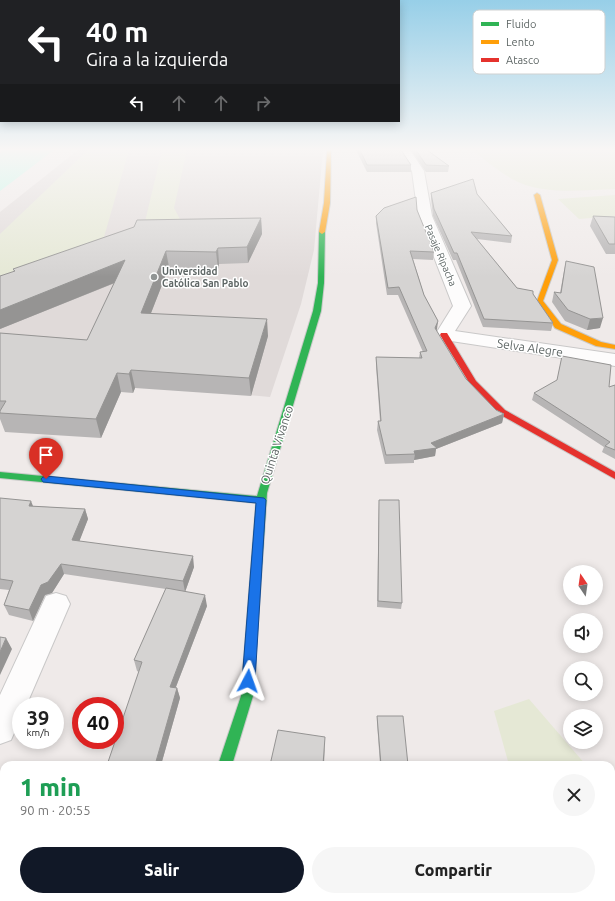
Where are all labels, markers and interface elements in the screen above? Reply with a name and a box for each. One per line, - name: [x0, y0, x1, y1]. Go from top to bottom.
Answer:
- legend: [473, 10, 605, 74]
- icon: left: [20, 16, 72, 68]
- text: 40 m: [86, 16, 148, 47]
- text: Fluido: [506, 18, 537, 30]
- text: Lento: [506, 36, 535, 48]
- text: Gira a la izquierda: [86, 49, 228, 69]
- text: Atasco: [506, 54, 539, 66]
- icon: left: [126, 92, 148, 114]
- icon: ahead: [168, 92, 190, 114]
- icon: ahead: [210, 92, 232, 114]
- icon: right: [252, 92, 274, 114]
- street label: Pasaje Ripacha: [423, 223, 458, 288]
- place label: Universidad Católica San Pablo: [162, 266, 248, 289]
- marker: Universidad Católica San Pablo: [149, 272, 159, 282]
- street label: Selva Alegre: [496, 336, 564, 359]
- street label: Quinta Vivanco: [258, 404, 295, 486]
- pin: [29, 438, 63, 479]
- icon: arrive: [35, 444, 57, 466]
- north arrow: [563, 565, 603, 605]
- map controls: [563, 565, 603, 749]
- button: sound: [563, 613, 603, 653]
- position arrow: [227, 660, 269, 702]
- button: search: [563, 661, 603, 701]
- speed limit sign: 40: [72, 697, 124, 749]
- text: 39: [27, 706, 49, 729]
- button: layers: [563, 709, 603, 749]
- text: km/h: [26, 727, 50, 738]
- text: 1 min: [20, 774, 81, 801]
- button: close: [553, 774, 595, 816]
- text: 90 m · 20:55: [20, 803, 91, 817]
- button: Salir: [20, 847, 304, 893]
- button: Compartir: [312, 847, 595, 893]

